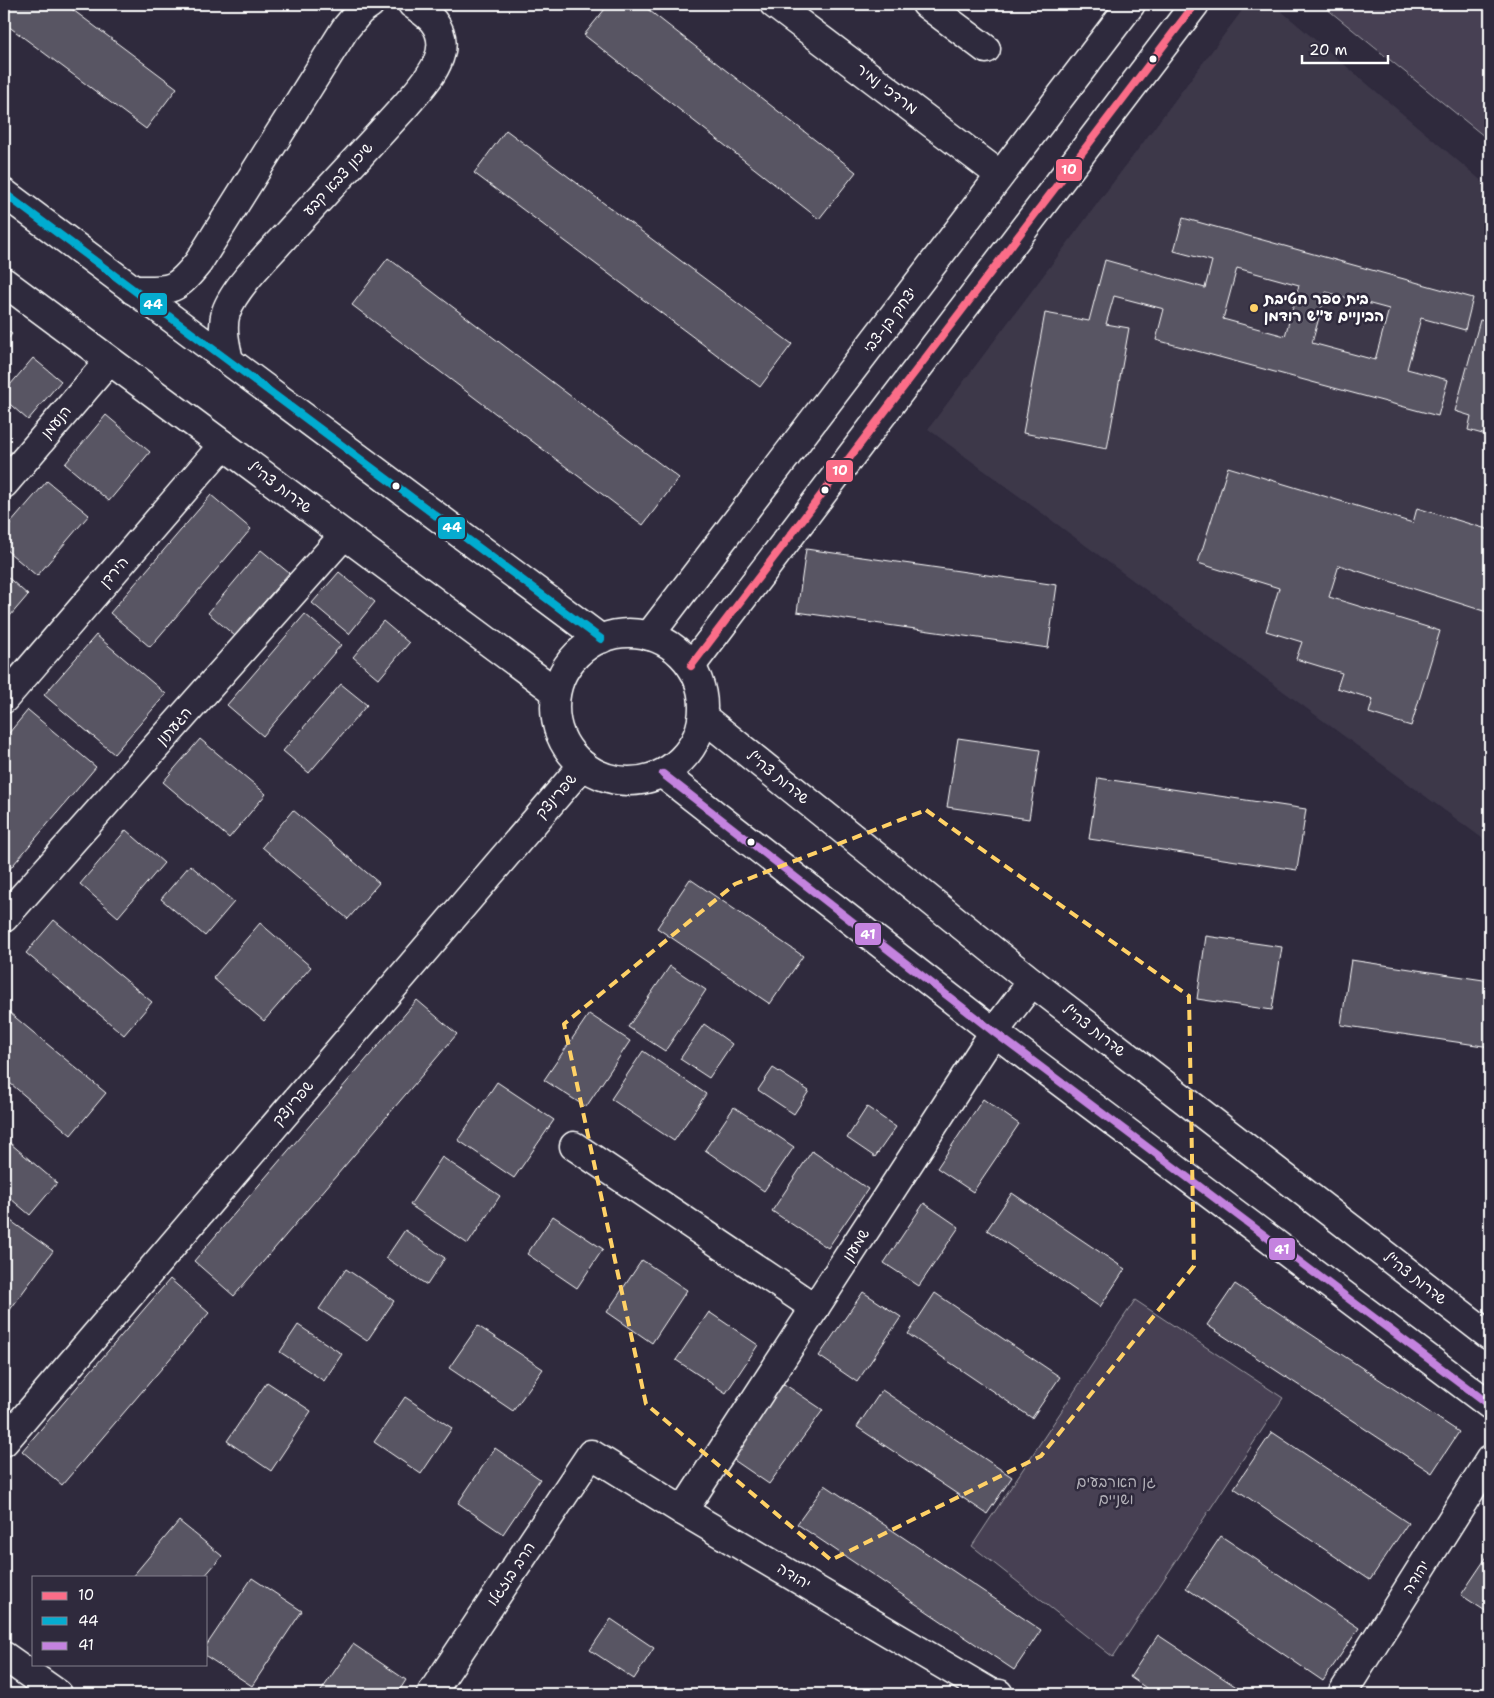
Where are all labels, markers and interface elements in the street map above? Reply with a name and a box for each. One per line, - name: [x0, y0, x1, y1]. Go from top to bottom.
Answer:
- scale bar: [1302, 32, 1388, 64]
- text: 20 m: [1309, 40, 1348, 60]
- unlabelled marker: [1148, 54, 1158, 64]
- street label: מרדכי נמיר: [852, 59, 922, 119]
- street label: שיכון צבא קבע: [299, 138, 377, 220]
- line badge: 10: [1055, 158, 1083, 182]
- text: 10: [1061, 160, 1077, 178]
- street label: יצחק בן-צבי: [859, 283, 921, 357]
- place label: בית ספר חטיבת הביניים ע"ש רודמן: [1263, 289, 1384, 326]
- line badge: 44: [139, 292, 168, 316]
- text: 44: [143, 295, 163, 313]
- marker: בית ספר חטיבת הביניים ע"ש רודמן: [1248, 302, 1260, 314]
- street label: הנעמן: [36, 401, 76, 443]
- street label: שדרות צה"ל: [244, 456, 316, 518]
- line badge: 10: [825, 459, 854, 483]
- text: 10: [832, 461, 848, 479]
- unlabelled marker: [391, 481, 401, 491]
- unlabelled marker: [820, 485, 830, 495]
- line badge: 44: [437, 516, 466, 540]
- text: 44: [442, 518, 462, 536]
- street label: הירדן: [95, 552, 133, 592]
- street label: הגעתון: [152, 703, 196, 749]
- street label: שדרות צה"ל: [742, 745, 814, 809]
- street label: שפרינצק: [531, 769, 581, 823]
- unlabelled marker: [746, 837, 756, 847]
- line badge: 41: [854, 922, 882, 946]
- text: 41: [860, 925, 876, 943]
- street label: שדרות צה"ל: [1058, 999, 1130, 1061]
- street label: שפרינצק: [268, 1076, 318, 1130]
- street label: שמעון: [838, 1224, 874, 1265]
- line badge: 41: [1268, 1237, 1296, 1261]
- text: 41: [1274, 1240, 1290, 1258]
- street label: שדרות צה"ל: [1379, 1247, 1451, 1309]
- park label: גן הארבעים ושניים: [1076, 1472, 1156, 1509]
- street label: הרב בוזגלו: [482, 1538, 540, 1610]
- street label: יהודה: [1398, 1556, 1434, 1598]
- street label: יהודה: [773, 1558, 815, 1594]
- legend: [32, 1576, 208, 1666]
- text: 10: [78, 1585, 94, 1605]
- text: 44: [78, 1611, 99, 1631]
- text: 41: [78, 1635, 94, 1655]

